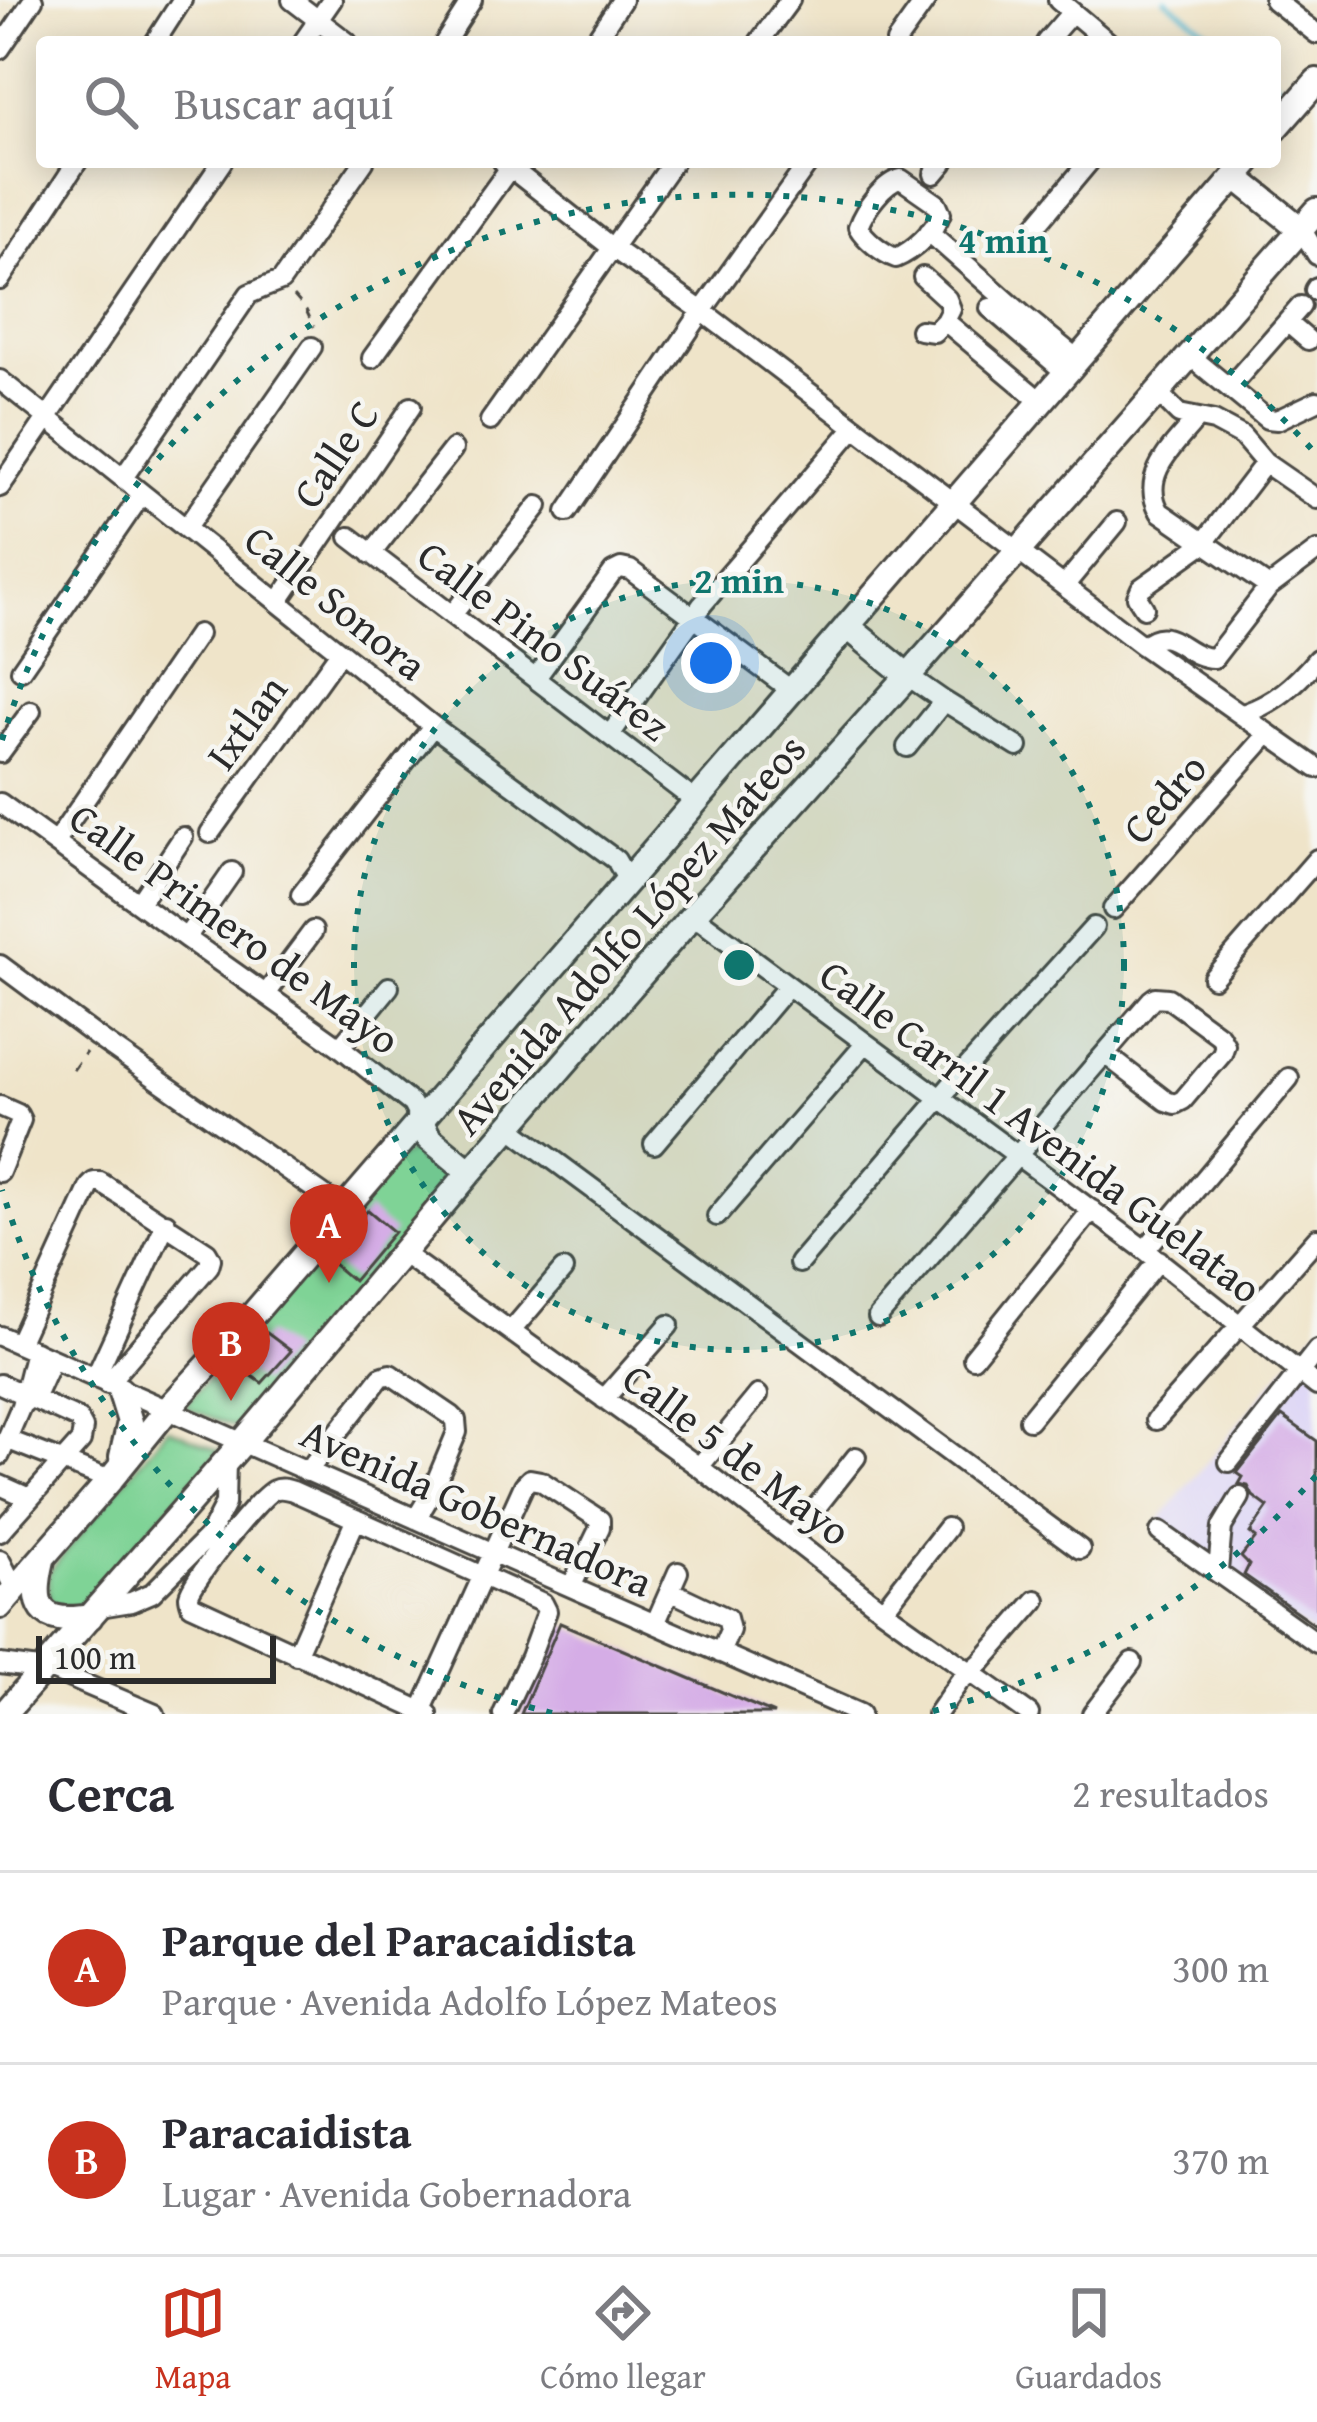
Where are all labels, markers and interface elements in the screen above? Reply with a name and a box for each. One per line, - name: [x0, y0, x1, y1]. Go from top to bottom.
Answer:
- search box: [36, 36, 1281, 168]
- icon: search: [78, 69, 144, 135]
- text: Buscar aquí: [174, 70, 393, 135]
- text: 4 min: [958, 213, 1048, 266]
- street label: Calle C: [276, 388, 393, 520]
- street label: Calle Sonora: [232, 509, 441, 694]
- street label: Calle Pino Suárez: [405, 524, 683, 755]
- text: 2 min: [694, 553, 784, 606]
- your location: [681, 633, 741, 693]
- street label: Ixtlan: [190, 661, 301, 782]
- street label: Avenida Adolfo López Mateos: [436, 720, 819, 1148]
- street label: Cedro: [1107, 739, 1220, 857]
- street label: Calle Primero de Mayo: [57, 787, 413, 1068]
- centre of rings: [718, 944, 760, 986]
- street label: Calle Carril 1 Avenida Guelatao: [807, 944, 1275, 1317]
- pin: A: [290, 1184, 368, 1283]
- pin: B: [192, 1302, 270, 1401]
- street label: Calle 5 de Mayo: [610, 1347, 864, 1560]
- street label: Avenida Gobernadora: [292, 1402, 663, 1612]
- scale bar: [36, 1630, 276, 1683]
- text: 100 m: [54, 1633, 136, 1681]
- text: Cerca: [48, 1755, 174, 1830]
- text: 2 resultados: [1072, 1764, 1269, 1821]
- text: Parque del Paracaidista: [162, 1907, 636, 1972]
- text: A: [75, 1939, 99, 1996]
- text: 300 m: [1172, 1939, 1269, 1996]
- text: Parque · Avenida Adolfo López Mateos: [162, 1972, 778, 2029]
- text: Paracaidista: [162, 2099, 412, 2164]
- text: B: [75, 2131, 99, 2188]
- text: 370 m: [1172, 2131, 1269, 2188]
- text: Lugar · Avenida Gobernadora: [162, 2164, 632, 2221]
- tab: Mapa: [155, 2280, 231, 2400]
- tab: Cómo llegar: [540, 2280, 706, 2400]
- tab: Guardados: [1015, 2280, 1162, 2400]

